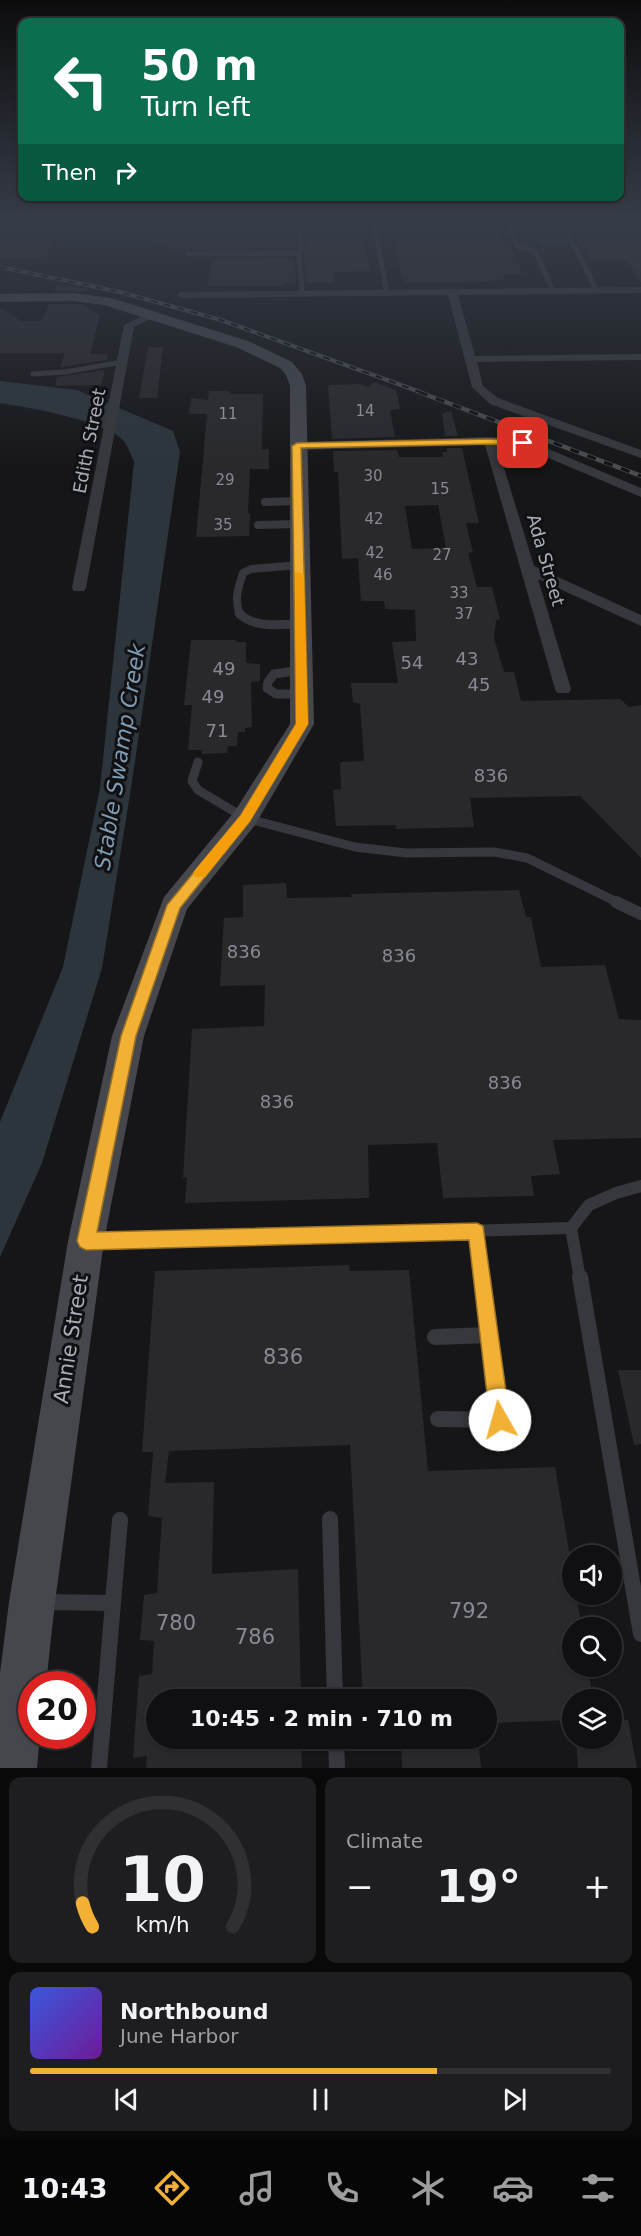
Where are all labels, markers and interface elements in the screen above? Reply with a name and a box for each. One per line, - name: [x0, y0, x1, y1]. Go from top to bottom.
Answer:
- text: 50 m: [141, 41, 258, 90]
- icon: left: [42, 42, 120, 120]
- text: Turn left: [141, 91, 251, 122]
- icon: right: [109, 156, 142, 189]
- text: Then: [42, 160, 97, 185]
- street label: Edith Street: [69, 387, 109, 495]
- house number: 14: [355, 402, 375, 420]
- house number: 11: [218, 405, 238, 423]
- pin: [497, 417, 548, 468]
- icon: arrive: [506, 426, 539, 459]
- house number: 30: [363, 467, 383, 485]
- house number: 29: [215, 471, 235, 489]
- house number: 15: [430, 480, 450, 498]
- house number: 42: [364, 510, 384, 528]
- street label: Ada Street: [523, 512, 569, 608]
- house number: 35: [213, 516, 233, 534]
- house number: 42: [365, 544, 385, 562]
- house number: 27: [432, 546, 452, 564]
- house number: 46: [373, 566, 393, 584]
- house number: 33: [449, 584, 469, 602]
- house number: 37: [454, 605, 474, 623]
- water label: Stable Swamp Creek: [90, 641, 150, 872]
- house number: 43: [456, 648, 478, 669]
- house number: 54: [401, 652, 423, 673]
- house number: 49: [213, 658, 235, 679]
- house number: 45: [468, 674, 490, 695]
- house number: 49: [202, 686, 224, 707]
- house number: 71: [206, 720, 228, 741]
- house number: 836: [474, 765, 508, 786]
- house number: 836: [227, 941, 261, 962]
- house number: 836: [382, 945, 416, 966]
- house number: 836: [488, 1072, 522, 1093]
- house number: 836: [260, 1091, 294, 1112]
- street label: Annie Street: [49, 1273, 93, 1405]
- house number: 836: [263, 1345, 303, 1369]
- position arrow: [468, 1388, 532, 1452]
- map controls: [562, 1545, 622, 1749]
- button: sound: [562, 1545, 622, 1605]
- house number: 792: [449, 1599, 489, 1623]
- house number: 780: [156, 1611, 196, 1635]
- button: search: [562, 1617, 622, 1677]
- house number: 786: [235, 1625, 275, 1649]
- speed limit sign: 20: [18, 1671, 96, 1749]
- button: layers: [562, 1689, 622, 1749]
- text: 10:45 · 2 min · 710 m: [190, 1706, 453, 1731]
- text: Climate: [346, 1829, 423, 1853]
- text: 10: [119, 1843, 206, 1916]
- text: 19°: [436, 1860, 521, 1913]
- text: −: [346, 1867, 374, 1906]
- text: +: [583, 1867, 611, 1906]
- text: km/h: [135, 1912, 190, 1937]
- text: Northbound: [120, 1999, 269, 2024]
- text: June Harbor: [120, 2024, 239, 2048]
- icon: previous: [110, 2083, 143, 2116]
- icon: pause: [304, 2083, 337, 2116]
- icon: next: [498, 2083, 531, 2116]
- icon: directions: [151, 2167, 193, 2209]
- icon: music: [236, 2167, 278, 2209]
- icon: phone: [321, 2167, 363, 2209]
- icon: climate: [407, 2167, 449, 2209]
- icon: car: [492, 2167, 534, 2209]
- icon: filters: [577, 2167, 619, 2209]
- text: 10:43: [22, 2173, 108, 2204]

